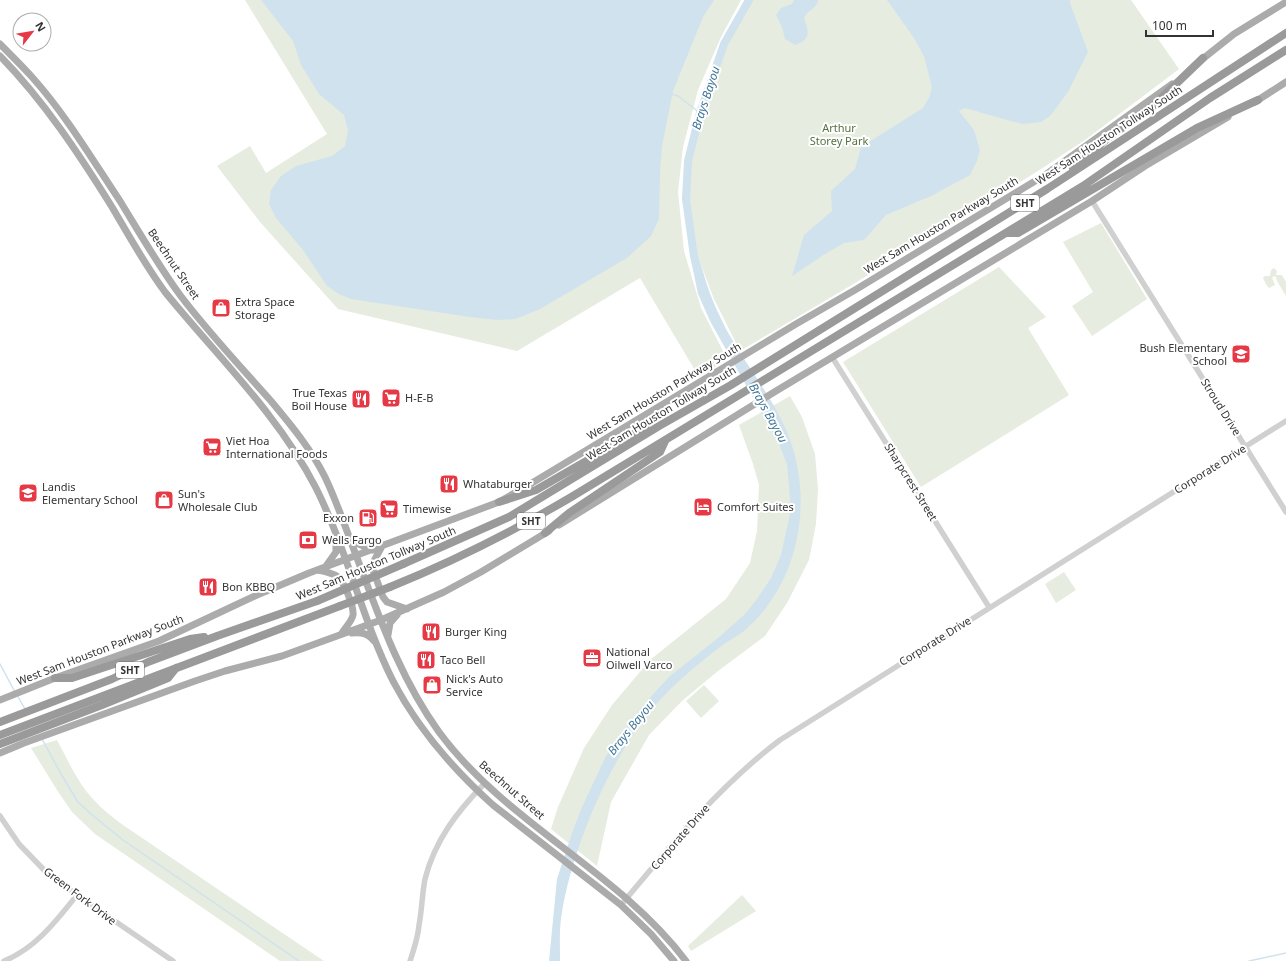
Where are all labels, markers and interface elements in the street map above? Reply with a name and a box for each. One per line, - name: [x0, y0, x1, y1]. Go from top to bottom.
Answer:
- north arrow: [12, 12, 52, 52]
- scale bar: [1146, 12, 1213, 38]
- text: 100 m: [1152, 17, 1187, 34]
- text: N: [32, 19, 50, 34]
- water label: Brays Bayou: [687, 64, 724, 132]
- street label: West Sam Houston Tollway South: [1032, 81, 1185, 188]
- park label: Arthur Storey Park: [810, 120, 868, 148]
- street label: West Sam Houston Parkway South: [861, 172, 1021, 277]
- road number: SHT: [1011, 195, 1039, 211]
- street label: Beechnut Street: [145, 225, 204, 302]
- place label: Extra Space Storage: [235, 294, 295, 322]
- shop icon: Extra Space Storage: [210, 297, 232, 319]
- street label: West Sam Houston Parkway South: [584, 338, 744, 443]
- place label: Bush Elementary School: [1139, 340, 1227, 368]
- school or university icon: Bush Elementary School: [1230, 343, 1252, 365]
- street label: West Sam Houston Tollway South: [583, 362, 738, 463]
- street label: Stroud Drive: [1198, 375, 1245, 438]
- water label: Brays Bayou: [745, 380, 792, 446]
- place label: True Texas Boil House: [292, 385, 347, 413]
- supermarket icon: H-E-B: [380, 387, 402, 409]
- restaurant icon: True Texas Boil House: [350, 388, 372, 410]
- place label: H-E-B: [405, 390, 434, 405]
- place label: Viet Hoa International Foods: [226, 433, 327, 461]
- supermarket icon: Viet Hoa International Foods: [201, 436, 223, 458]
- street label: Sharpcrest Street: [881, 440, 941, 523]
- street label: Corporate Drive: [1171, 440, 1249, 497]
- restaurant icon: Whataburger: [438, 473, 460, 495]
- place label: Whataburger: [463, 476, 532, 491]
- place label: Landis Elementary School: [42, 479, 138, 507]
- school or university icon: Landis Elementary School: [17, 482, 39, 504]
- place label: Sun's Wholesale Club: [178, 486, 258, 514]
- shop icon: Sun's Wholesale Club: [153, 489, 175, 511]
- hotel icon: Comfort Suites: [692, 496, 714, 518]
- supermarket icon: Timewise: [378, 498, 400, 520]
- place label: Comfort Suites: [717, 499, 794, 514]
- place label: Timewise: [403, 501, 451, 516]
- fuel station icon: Exxon: [357, 507, 379, 529]
- place label: Exxon: [323, 510, 354, 525]
- road number: SHT: [517, 513, 545, 529]
- street label: West Sam Houston Tollway South: [294, 522, 458, 603]
- bank icon: Wells Fargo: [297, 529, 319, 551]
- place label: Wells Fargo: [322, 532, 382, 547]
- restaurant icon: Bon KBBQ: [197, 576, 219, 598]
- place label: Bon KBBQ: [222, 579, 275, 594]
- street label: West Sam Houston Parkway South: [14, 611, 185, 688]
- street label: Corporate Drive: [896, 612, 974, 669]
- restaurant icon: Burger King: [420, 621, 442, 643]
- place label: Burger King: [445, 624, 507, 639]
- place label: National Oilwell Varco: [606, 644, 673, 672]
- office icon: National Oilwell Varco: [581, 647, 603, 669]
- restaurant icon: Taco Bell: [415, 649, 437, 671]
- place label: Taco Bell: [440, 652, 485, 667]
- road number: SHT: [116, 662, 144, 678]
- place label: Nick's Auto Service: [446, 671, 503, 699]
- shop icon: Nick's Auto Service: [421, 674, 443, 696]
- water label: Brays Bayou: [603, 697, 658, 759]
- street label: Beechnut Street: [476, 757, 549, 822]
- street label: Corporate Drive: [647, 801, 712, 873]
- street label: Green Fork Drive: [41, 863, 120, 928]

